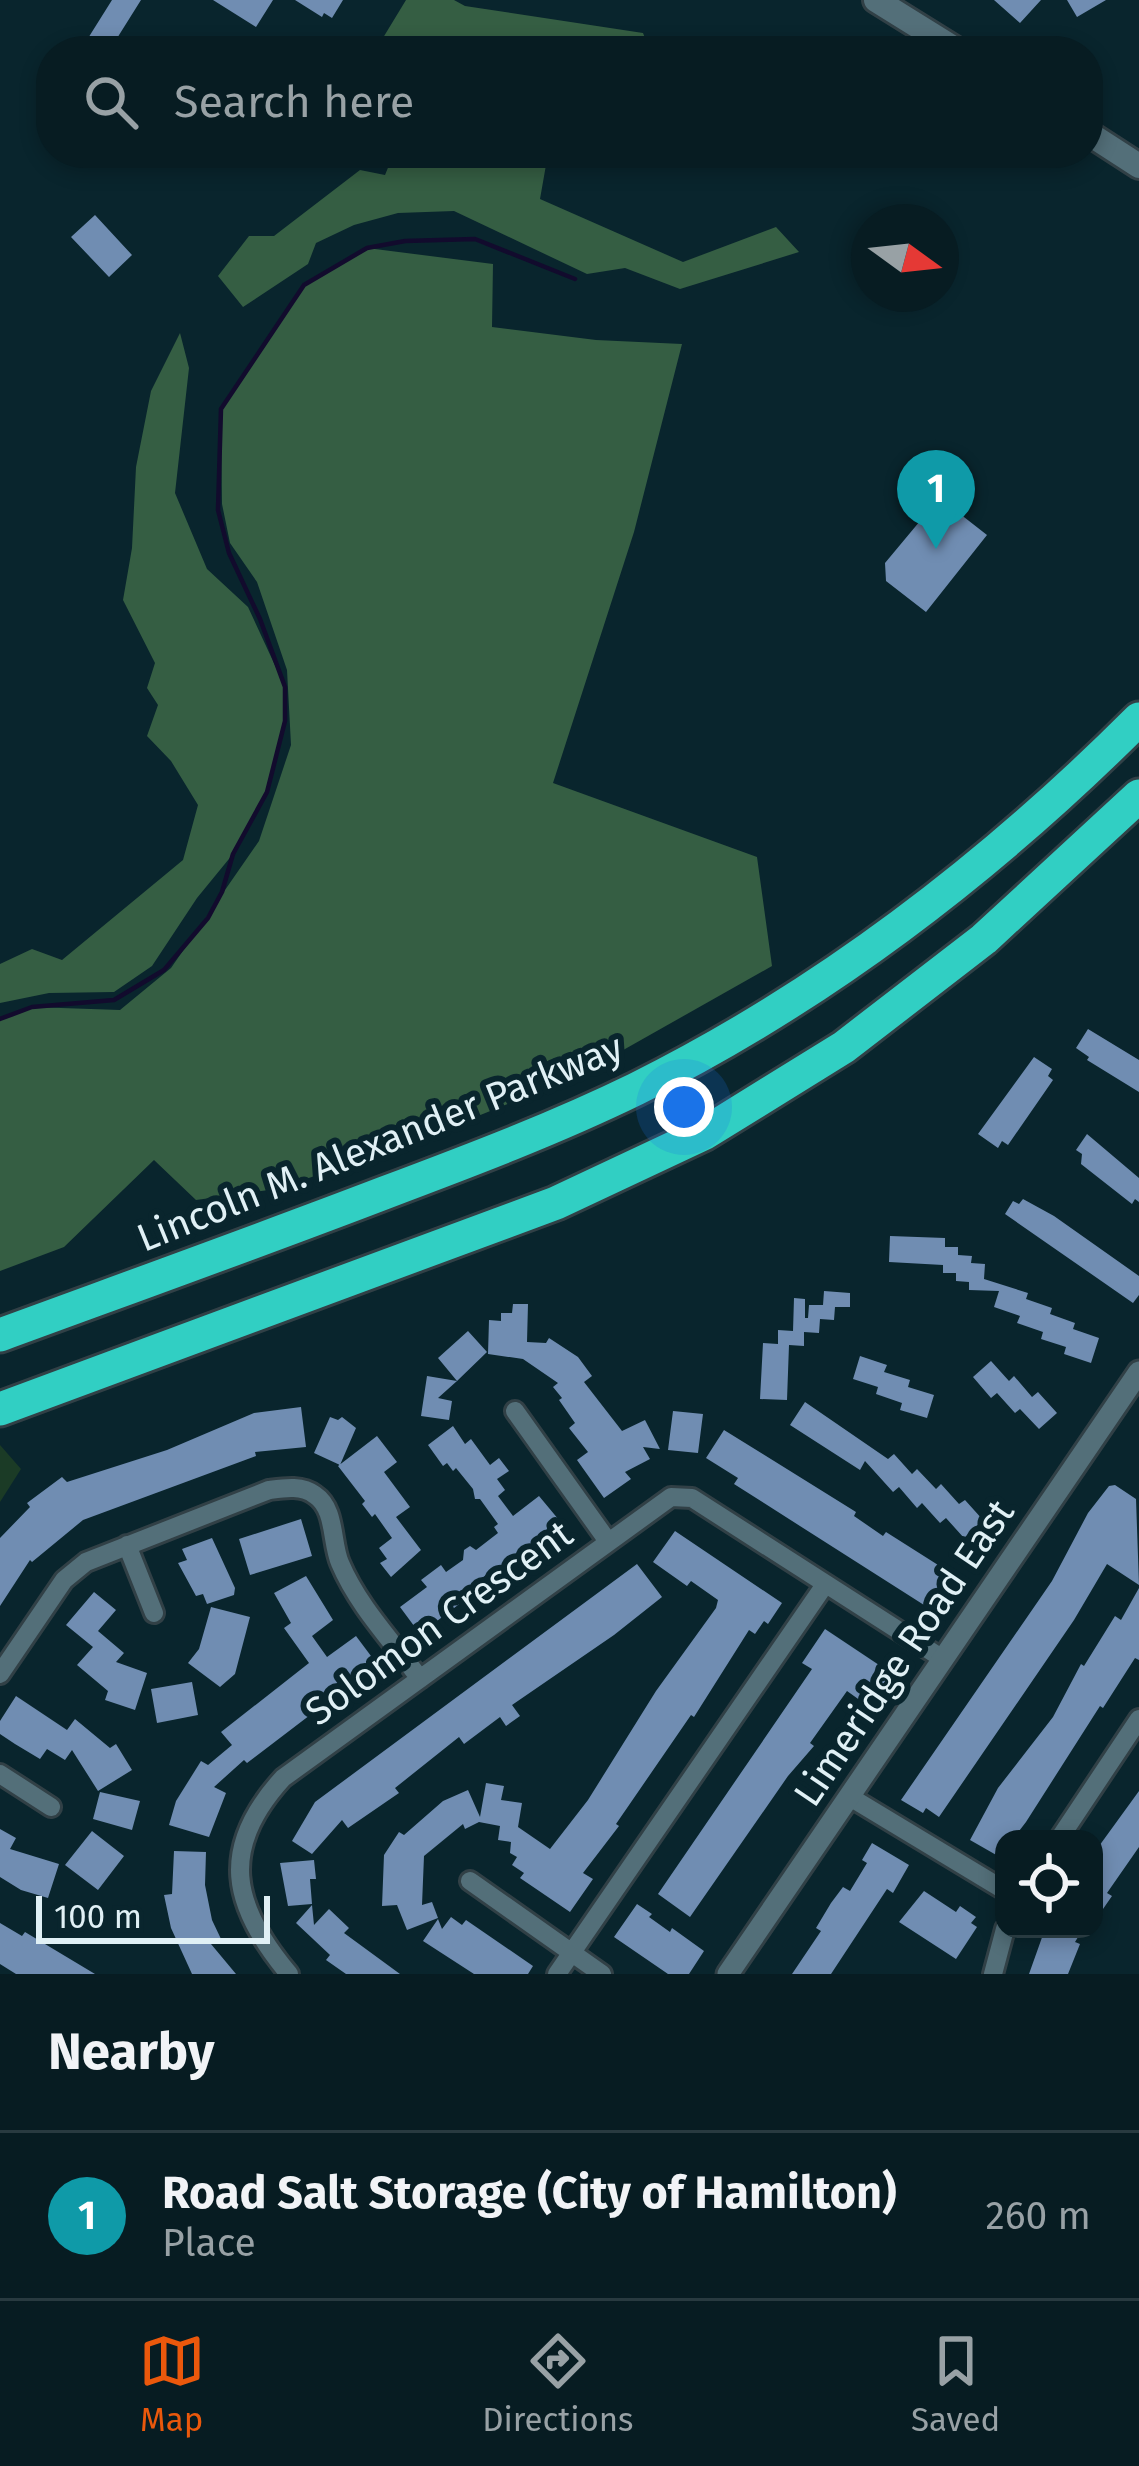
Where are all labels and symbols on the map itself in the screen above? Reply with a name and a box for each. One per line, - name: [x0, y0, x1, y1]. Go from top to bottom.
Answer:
- north arrow: [851, 204, 959, 312]
- pin: 1: [897, 450, 975, 549]
- street label: Lincoln M. Alexander Parkway: [131, 1024, 629, 1262]
- your location: [654, 1077, 714, 1137]
- street label: Limeridge Road East: [784, 1490, 1024, 1815]
- street label: Solomon Crescent: [297, 1510, 582, 1735]
- scale bar: [36, 1890, 270, 1943]

